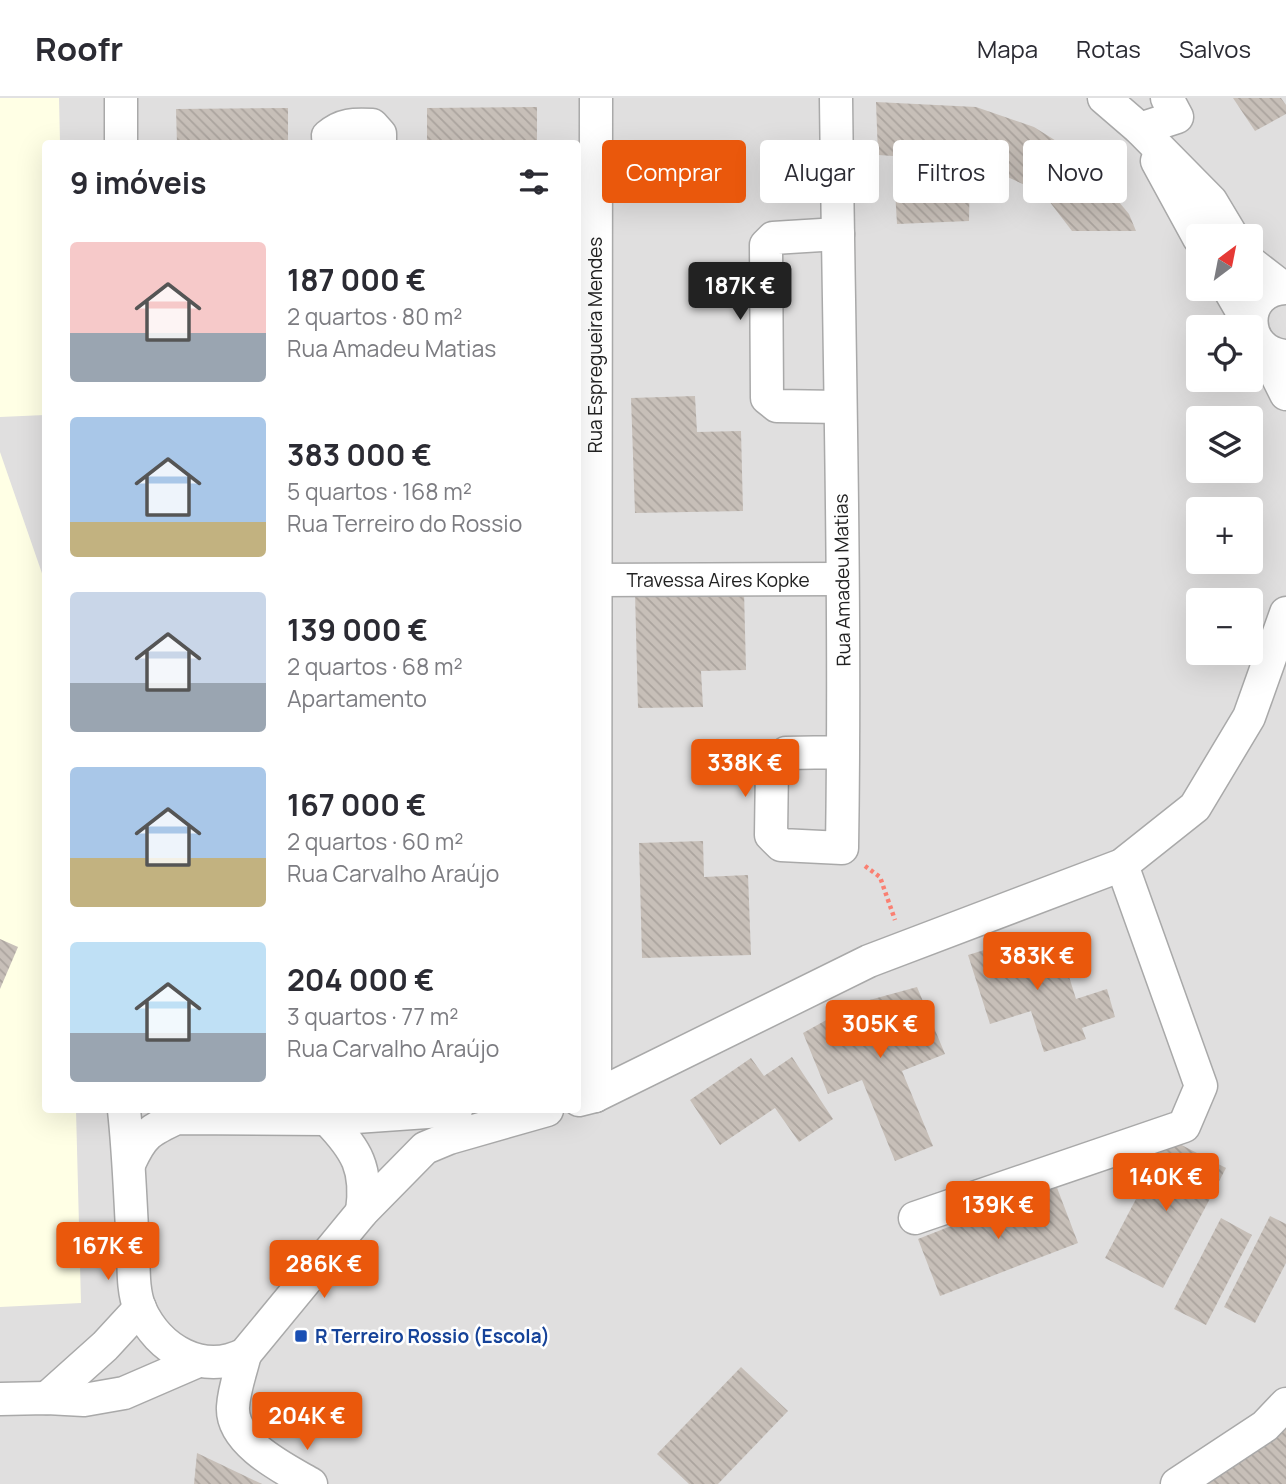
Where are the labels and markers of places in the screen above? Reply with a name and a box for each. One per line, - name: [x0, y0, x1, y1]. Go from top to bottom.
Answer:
- pin: 187K €: [683, 262, 797, 322]
- pin: 338K €: [688, 740, 802, 799]
- pin: 383K €: [980, 932, 1094, 992]
- pin: 305K €: [823, 1000, 937, 1060]
- pin: 140K €: [1109, 1154, 1223, 1213]
- pin: 139K €: [941, 1182, 1055, 1241]
- pin: 167K €: [51, 1222, 165, 1282]
- pin: 286K €: [267, 1240, 381, 1300]
- place label: R Terreiro Rossio (Escola): [315, 1323, 550, 1349]
- marker: R Terreiro Rossio (Escola): [293, 1328, 309, 1344]
- pin: 204K €: [250, 1392, 364, 1452]

